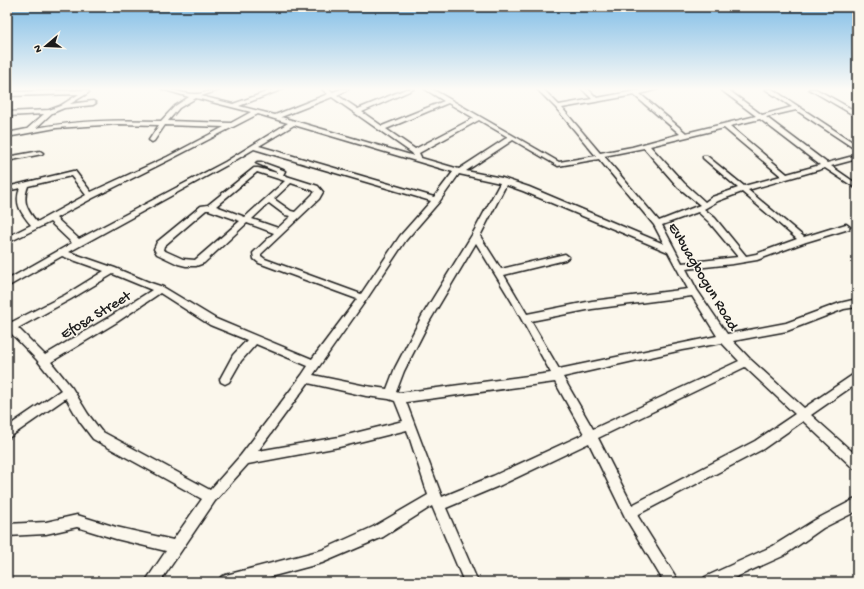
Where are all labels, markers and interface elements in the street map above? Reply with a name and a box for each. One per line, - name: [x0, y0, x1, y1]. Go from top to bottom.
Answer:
- north arrow: [26, 26, 66, 66]
- text: N: [32, 43, 45, 54]
- street label: Evbuagbogun Road: [663, 220, 742, 335]
- street label: Efosa Street: [57, 287, 136, 344]

